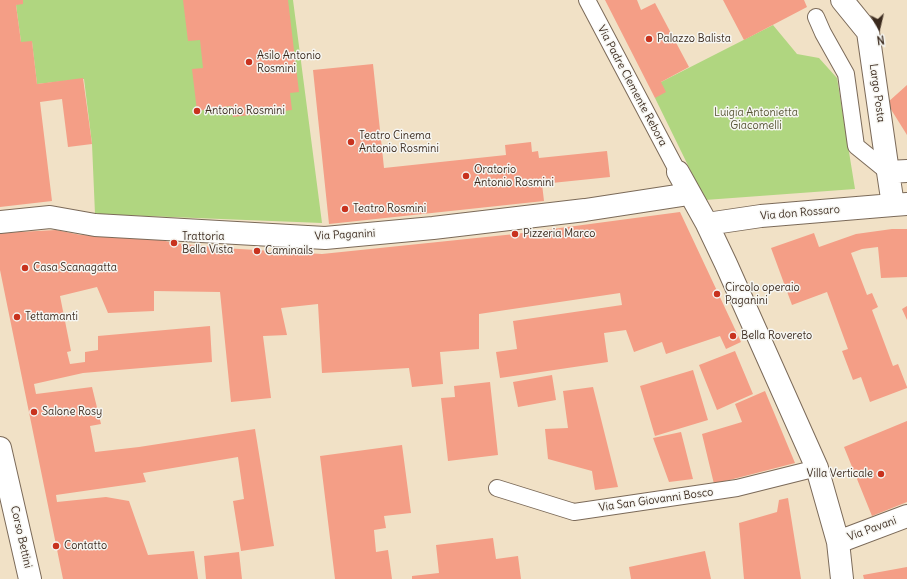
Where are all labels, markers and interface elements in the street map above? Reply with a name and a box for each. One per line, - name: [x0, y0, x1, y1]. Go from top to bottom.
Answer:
- north arrow: [859, 8, 899, 48]
- street label: Via Padre Clemente Rebora: [594, 23, 670, 149]
- place label: Palazzo Balista: [657, 32, 731, 46]
- text: N: [876, 32, 885, 47]
- marker: Palazzo Balista: [644, 34, 654, 44]
- place label: Asilo Antonio Rosmini: [257, 49, 321, 75]
- marker: Asilo Antonio Rosmini: [244, 57, 254, 67]
- street label: Largo Posta: [866, 63, 888, 123]
- place label: Antonio Rosmini: [205, 104, 285, 118]
- marker: Antonio Rosmini: [192, 106, 202, 116]
- park label: Luigia Antonietta Giacomelli: [714, 106, 798, 132]
- place label: Teatro Cinema Antonio Rosmini: [359, 129, 439, 155]
- marker: Teatro Cinema Antonio Rosmini: [346, 137, 356, 147]
- place label: Oratorio Antonio Rosmini: [474, 163, 554, 189]
- marker: Oratorio Antonio Rosmini: [461, 171, 471, 181]
- place label: Teatro Rosmini: [353, 202, 426, 216]
- street label: Via don Rossaro: [760, 203, 840, 223]
- marker: Teatro Rosmini: [340, 204, 350, 214]
- street label: Via Paganini: [314, 227, 376, 243]
- place label: Pizzeria Marco: [523, 227, 595, 241]
- marker: Pizzeria Marco: [510, 229, 520, 239]
- place label: Trattoria Bella Vista: [182, 230, 233, 256]
- marker: Trattoria Bella Vista: [169, 238, 179, 248]
- place label: Caminails: [265, 244, 313, 258]
- marker: Caminails: [252, 246, 262, 256]
- place label: Casa Scanagatta: [33, 261, 117, 275]
- marker: Casa Scanagatta: [20, 263, 30, 273]
- place label: Circolo operaio Paganini: [725, 281, 800, 307]
- marker: Circolo operaio Paganini: [712, 289, 722, 299]
- place label: Tettamanti: [25, 310, 78, 324]
- marker: Tettamanti: [12, 312, 22, 322]
- place label: Bella Rovereto: [741, 329, 812, 343]
- marker: Bella Rovereto: [728, 331, 738, 341]
- place label: Salone Rosy: [42, 405, 102, 419]
- marker: Salone Rosy: [29, 407, 39, 417]
- place label: Villa Verticale: [807, 467, 873, 481]
- marker: Villa Verticale: [876, 469, 886, 479]
- street label: Via San Giovanni Bosco: [598, 485, 714, 515]
- street label: Corso Bettini: [7, 505, 35, 569]
- street label: Via Pavani: [846, 514, 898, 544]
- place label: Contatto: [64, 539, 107, 553]
- marker: Contatto: [51, 541, 61, 551]

